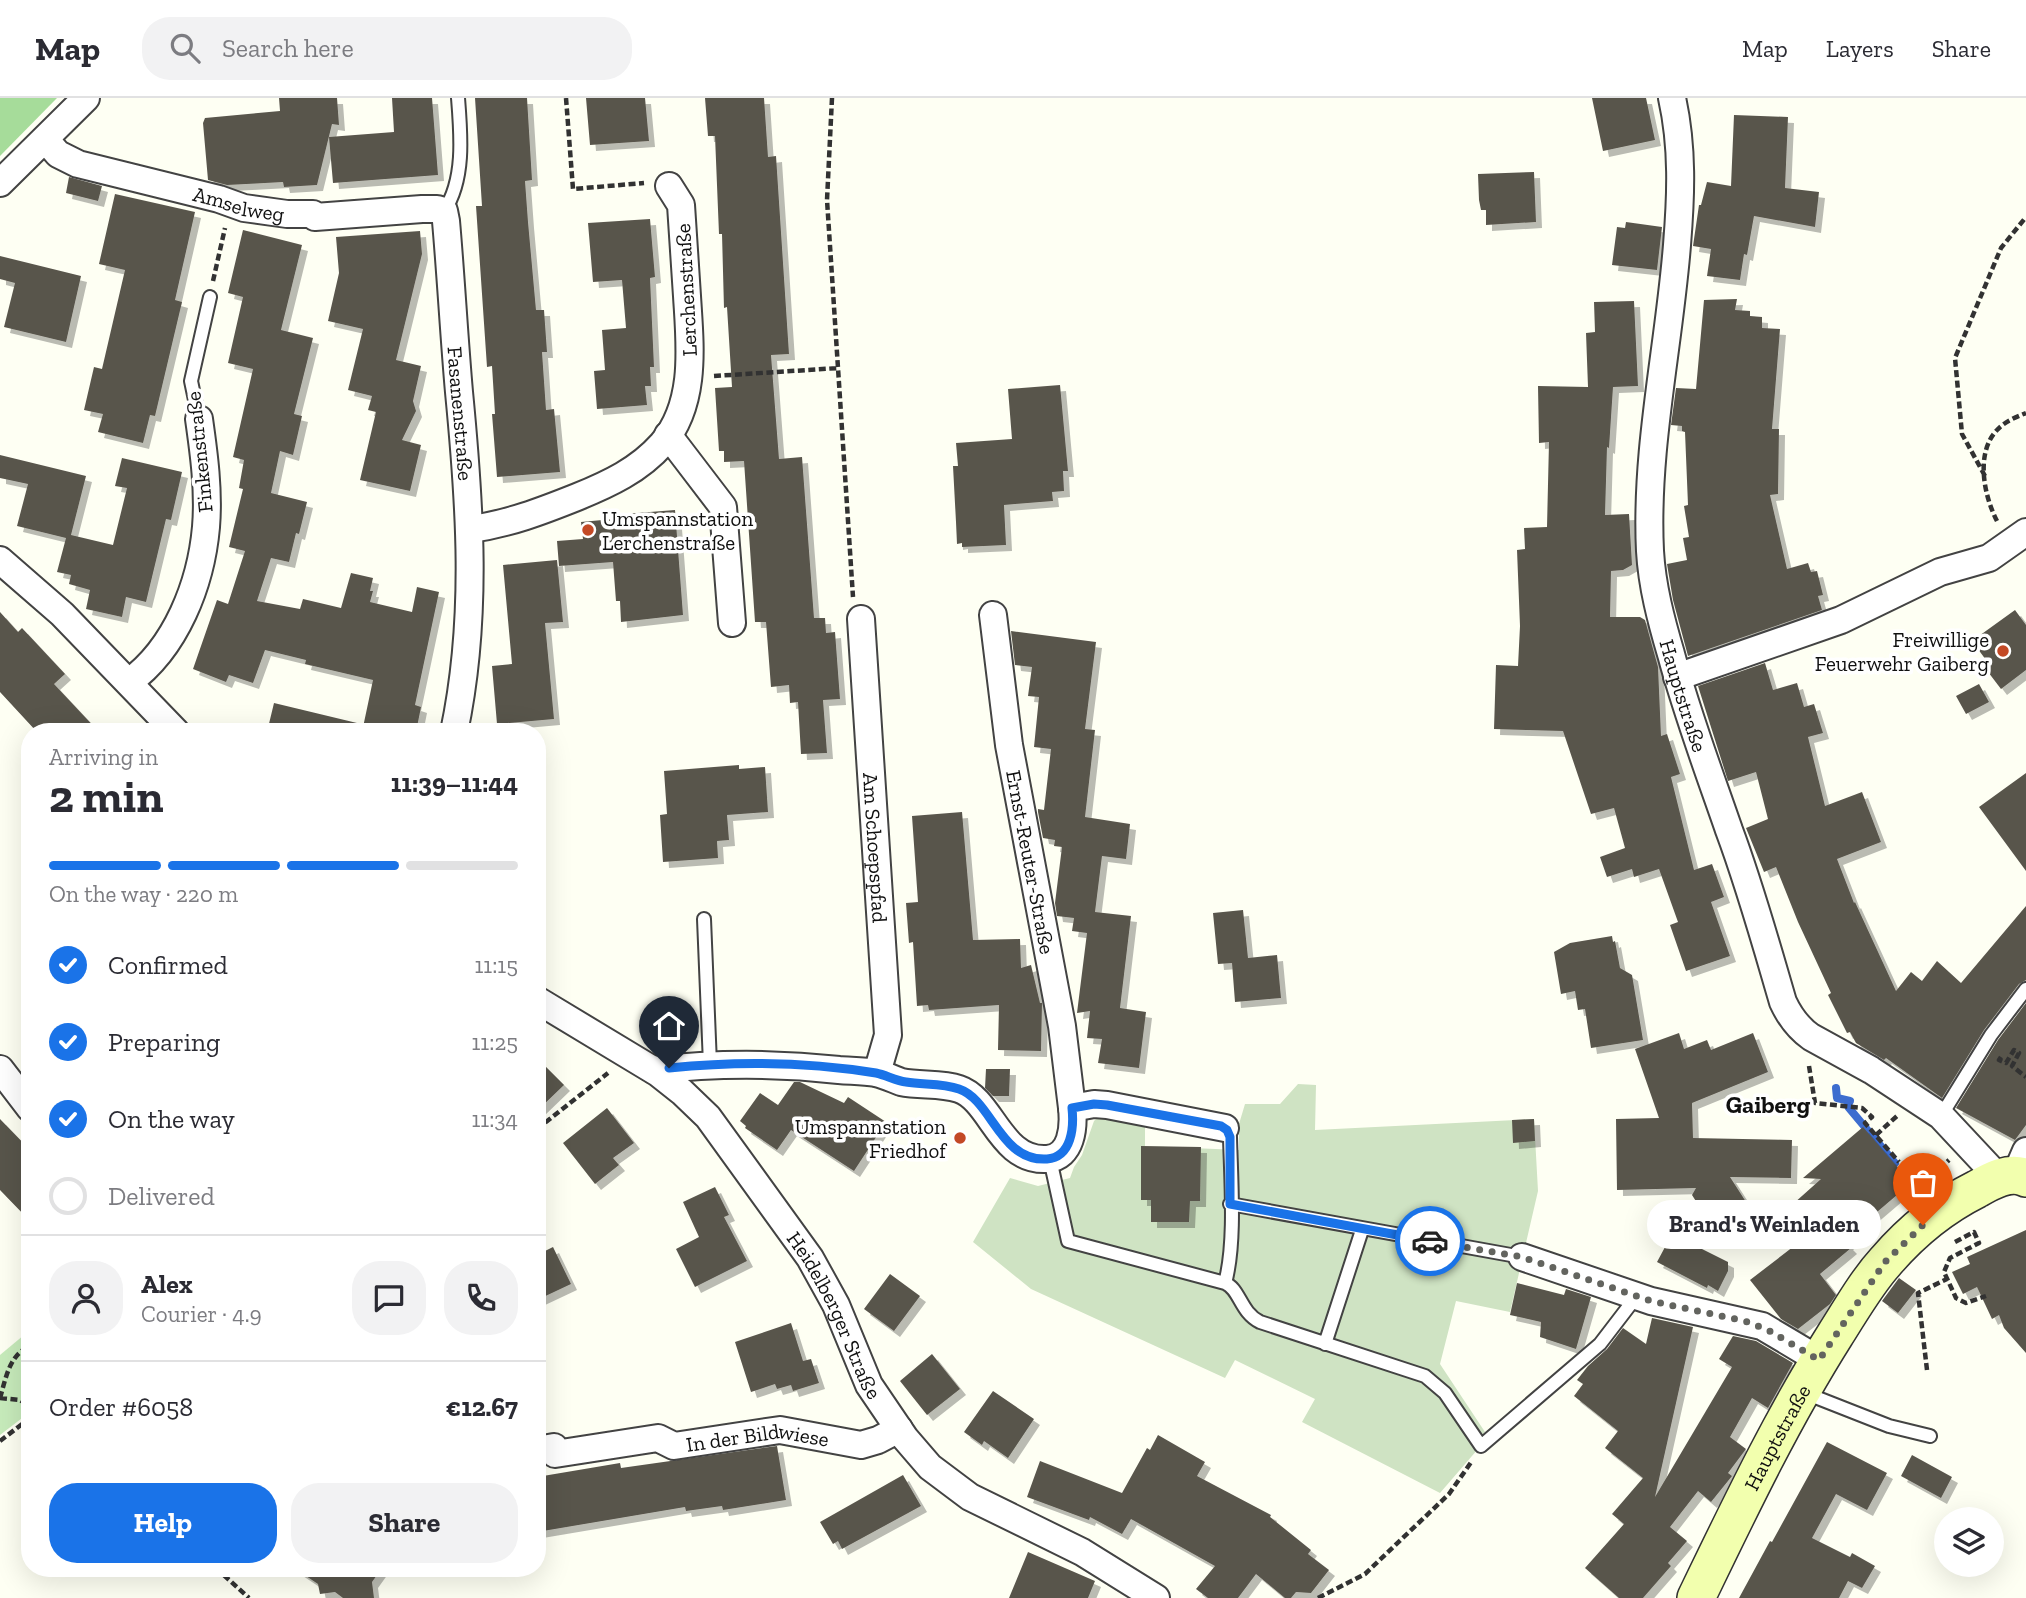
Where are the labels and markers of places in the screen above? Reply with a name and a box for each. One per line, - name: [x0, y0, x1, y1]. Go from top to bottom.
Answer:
- place label: Umspannstation Lerchenstraße: [602, 506, 753, 555]
- marker: Umspannstation Lerchenstraße: [580, 522, 596, 538]
- place label: Freiwillige Feuerwehr Gaiberg: [1815, 627, 1989, 676]
- marker: Freiwillige Feuerwehr Gaiberg: [1995, 643, 2011, 659]
- pin: [639, 996, 699, 1068]
- place label: Umspannstation Friedhof: [795, 1114, 947, 1163]
- marker: Umspannstation Friedhof: [952, 1130, 968, 1146]
- pin: [1893, 1153, 1953, 1225]
- callout: Brand's Weinladen: [1646, 1200, 1881, 1250]

